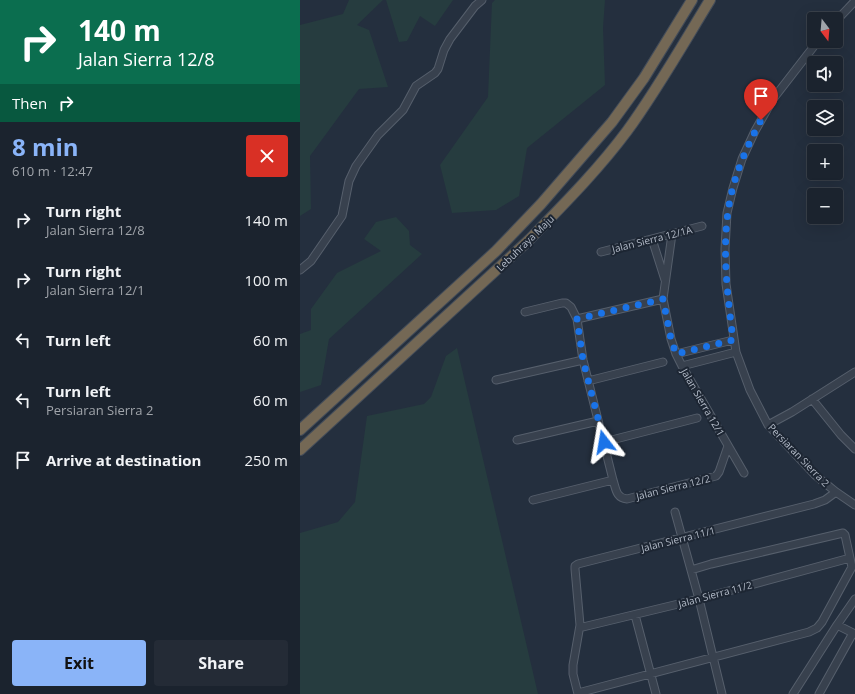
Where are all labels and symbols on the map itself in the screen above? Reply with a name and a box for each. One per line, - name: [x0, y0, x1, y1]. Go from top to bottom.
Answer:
- north arrow: [807, 12, 843, 48]
- pin: [744, 79, 778, 120]
- street label: Lebuhraya Maju: [493, 212, 557, 274]
- street label: Jalan Sierra 12/1A: [609, 222, 694, 256]
- street label: Jalan Sierra 12/1: [677, 365, 728, 438]
- street label: Persiaran Sierra 2: [765, 420, 833, 490]
- position arrow: [583, 421, 625, 463]
- street label: Jalan Sierra 12/2: [634, 471, 712, 503]
- street label: Jalan Sierra 11/1: [639, 523, 716, 555]
- street label: Jalan Sierra 11/2: [676, 577, 754, 611]

